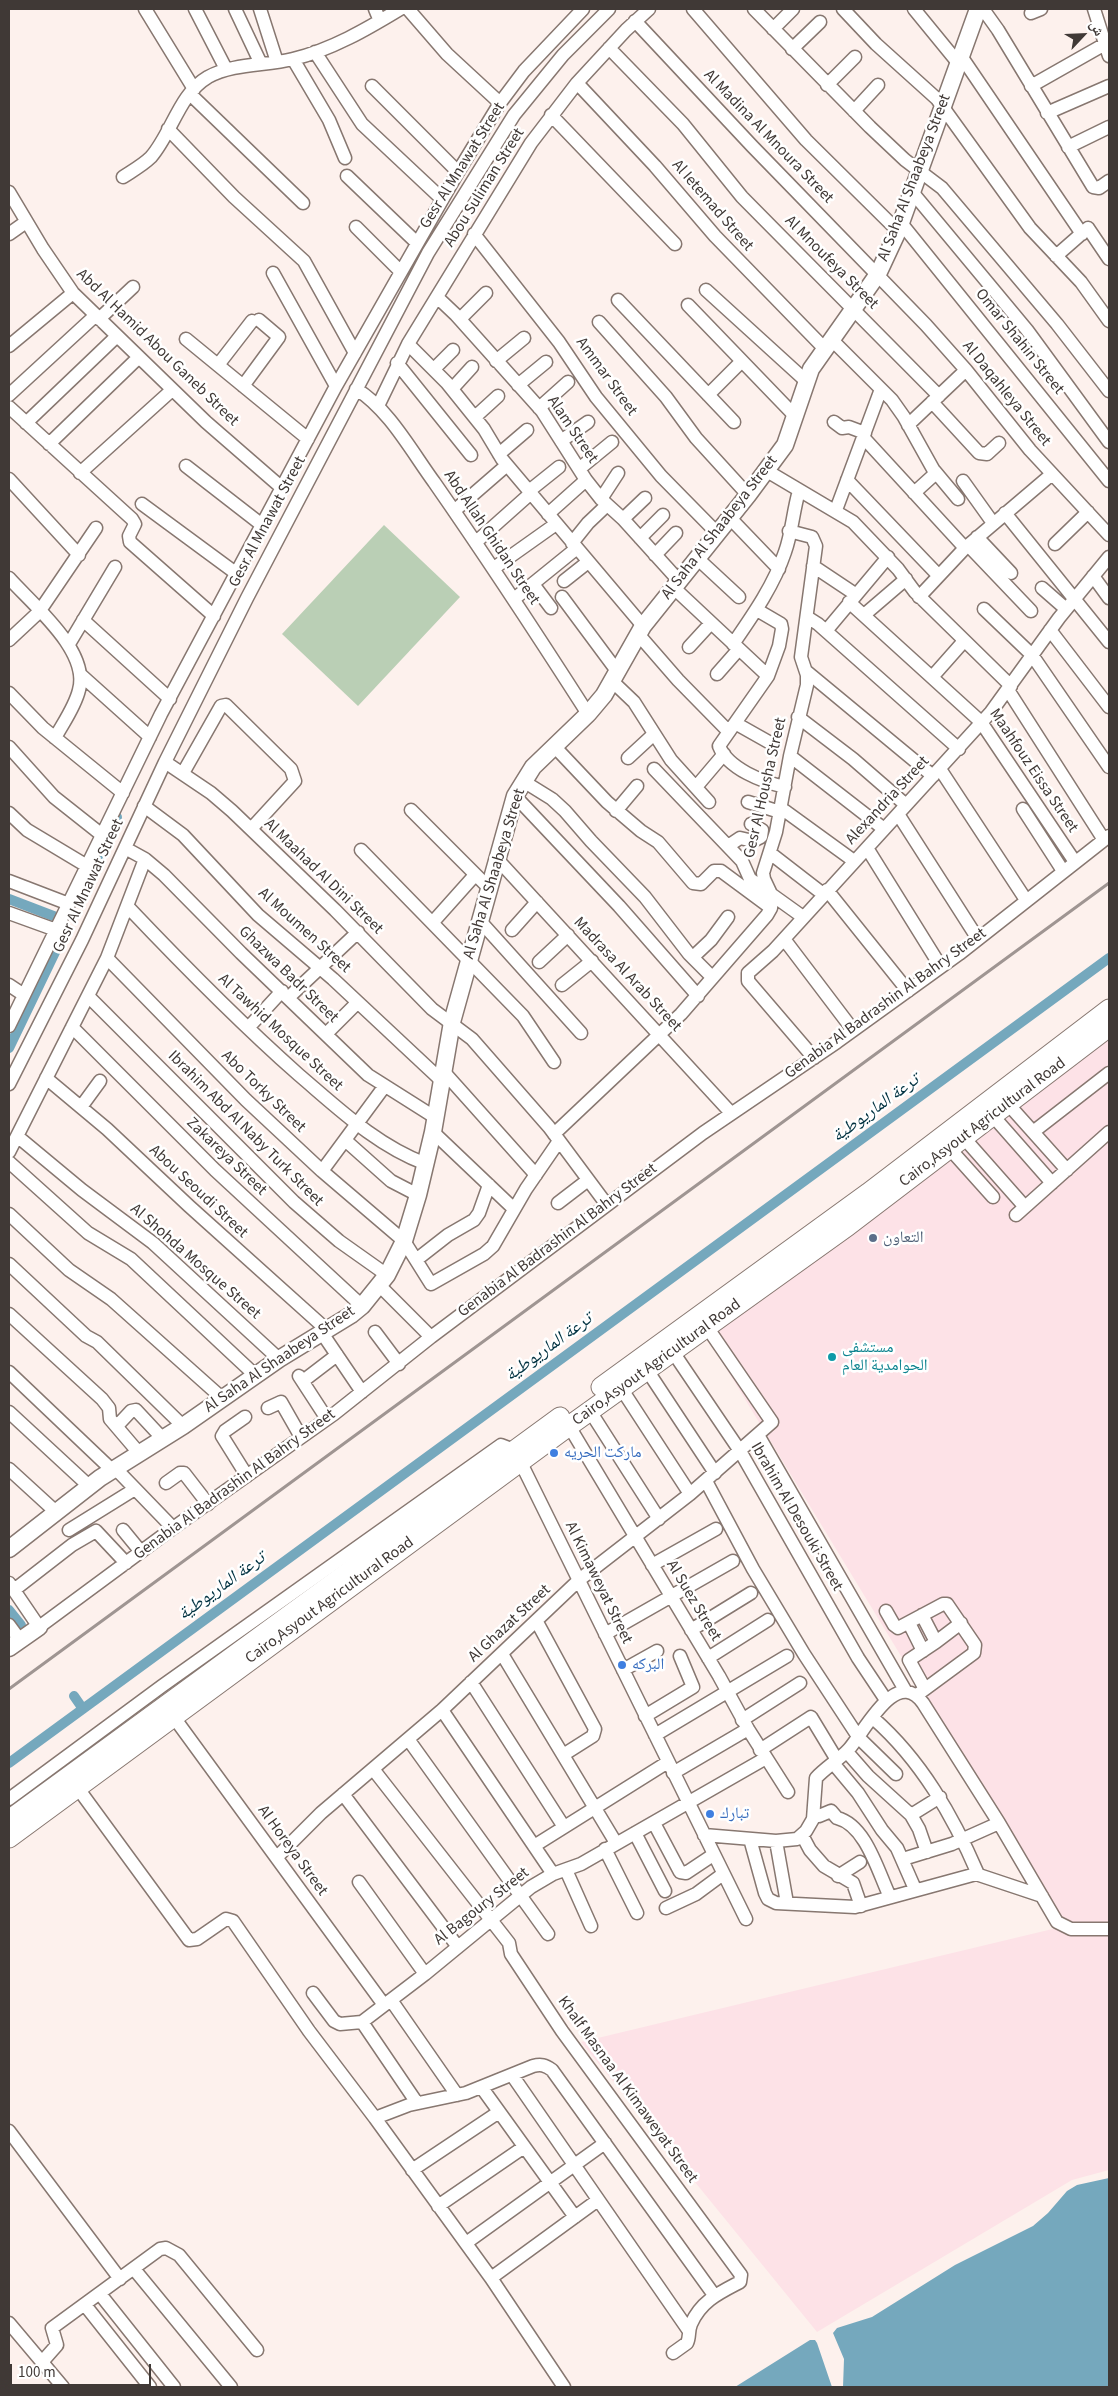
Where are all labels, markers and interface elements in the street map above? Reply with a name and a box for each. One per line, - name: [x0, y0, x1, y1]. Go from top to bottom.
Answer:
- north arrow: [1058, 10, 1108, 60]
- text: ش: [1084, 18, 1109, 40]
- street label: Al Madina Al Mnoura Street: [699, 66, 837, 208]
- street label: Al Saha Al Shaabeya Street: [874, 92, 956, 264]
- street label: Gesr Al Mnawat Street: [416, 99, 510, 233]
- street label: Abou Suliman Street: [441, 125, 529, 251]
- street label: Al Ietemad Street: [667, 156, 757, 256]
- street label: Al Mnoufeya Street: [780, 212, 882, 314]
- street label: Abd Al Hamid Abou Ganeb Street: [72, 265, 242, 431]
- street label: Omar Shahin Street: [970, 285, 1068, 399]
- street label: Ammar Street: [571, 334, 641, 420]
- street label: Al Daqahleya Street: [958, 337, 1054, 451]
- street label: Alam Street: [542, 393, 602, 467]
- street label: Al Saha Al Shaabeya Street: [658, 452, 782, 604]
- street label: Gesr Al Mnawat Street: [225, 453, 311, 591]
- street label: Abd Allah Ghidan Street: [439, 467, 543, 609]
- street label: Maahfouz Eissa Street: [984, 705, 1082, 837]
- street label: Gesr Al Housha Street: [740, 716, 792, 860]
- street label: Alexandria Street: [842, 753, 934, 849]
- street label: Al Saha Al Shaabeya Street: [460, 786, 530, 962]
- street label: Al Maahad Al Dini Street: [259, 815, 387, 939]
- street label: Gesr Al Mnawat Street: [50, 816, 128, 956]
- street label: Al Moumen Street: [254, 884, 354, 978]
- street label: Madrasa Al Arab Street: [569, 914, 685, 1036]
- street label: Ghazwa Badr Street: [234, 923, 342, 1027]
- street label: Genabia Al Badrashin Al Bahry Street: [782, 924, 990, 1084]
- street label: Al Tawhid Mosque Street: [214, 970, 346, 1096]
- street label: Ibrahim Abd Al Naby Turk Street: [163, 1047, 327, 1211]
- street label: Abo Torky Street: [217, 1047, 309, 1137]
- street label: Cairo,Asyout Agricultural Road: [896, 1054, 1070, 1192]
- water label: ترعة الماريوطية: [828, 1070, 924, 1148]
- street label: Zakareya Street: [182, 1114, 270, 1200]
- street label: Abou Seoudi Street: [145, 1141, 251, 1243]
- street label: Genabia Al Badrashin Al Bahry Street: [455, 1160, 661, 1322]
- street label: Al Shohda Mosque Street: [126, 1200, 264, 1324]
- place label: التعاون: [883, 1228, 923, 1248]
- marker: التعاون: [867, 1232, 879, 1244]
- street label: Cairo,Asyout Agricultural Road: [569, 1295, 745, 1431]
- street label: Al Saha Al Shaabeya Street: [201, 1302, 359, 1418]
- water label: ترعة الماريوطية: [501, 1309, 597, 1387]
- place label: مستشفى الحوامدية العام: [842, 1338, 928, 1376]
- marker: مستشفى الحوامدية العام: [826, 1351, 838, 1363]
- street label: Genabia Al Badrashin Al Bahry Street: [131, 1405, 339, 1565]
- street label: Ibrahim Al Desouki Street: [746, 1439, 846, 1595]
- place label: ماركت الحريه: [564, 1443, 641, 1463]
- marker: ماركت الحريه: [548, 1447, 560, 1459]
- street label: Al Kimaweyat Street: [560, 1519, 636, 1647]
- street label: Cairo,Asyout Agricultural Road: [242, 1533, 418, 1669]
- water label: ترعة الماريوطية: [174, 1548, 270, 1626]
- street label: Al Suez Street: [661, 1557, 725, 1645]
- street label: Al Ghazat Street: [465, 1581, 555, 1667]
- place label: البركه: [632, 1655, 664, 1675]
- marker: البركه: [616, 1659, 628, 1671]
- street label: Al Horeya Street: [253, 1802, 331, 1900]
- place label: تبارك: [720, 1804, 749, 1824]
- marker: تبارك: [704, 1808, 716, 1820]
- street label: Al Bagoury Street: [431, 1864, 533, 1950]
- street label: Khalf Masnaa Al Kimaweyat Street: [553, 1993, 701, 2187]
- scale bar: [12, 2354, 154, 2386]
- text: 100 m: [18, 2362, 56, 2383]

